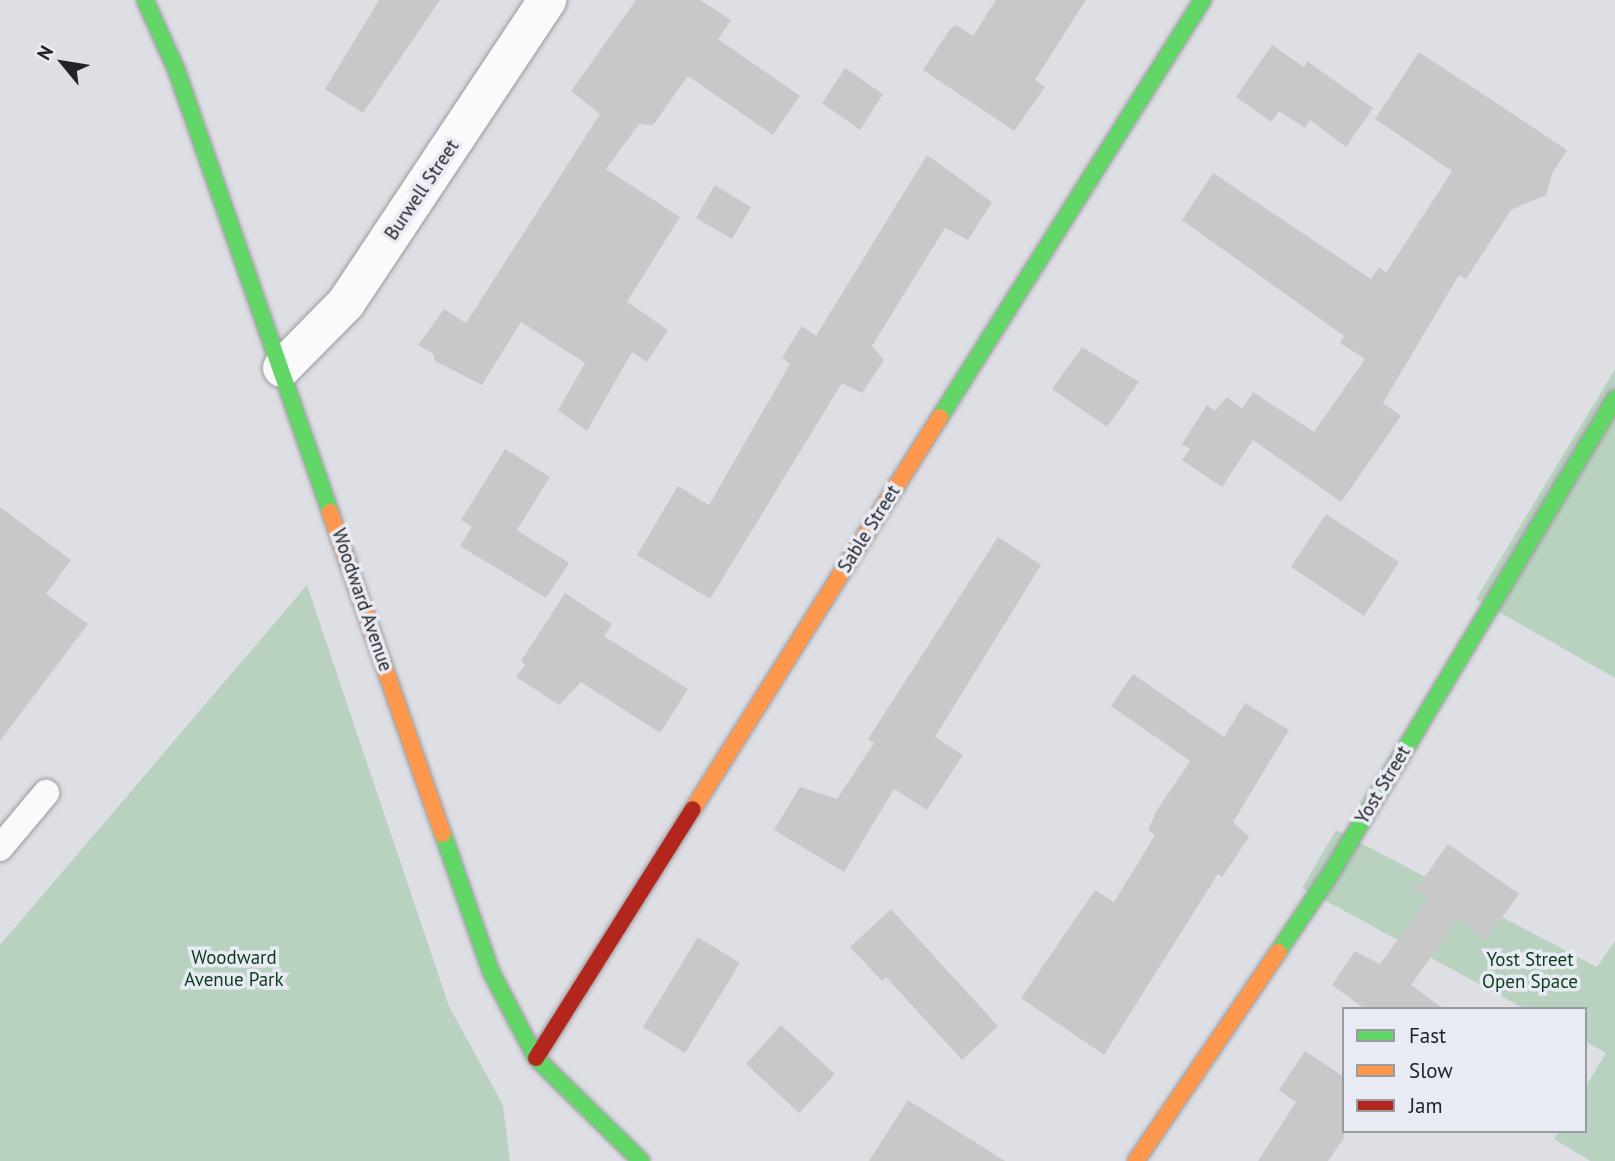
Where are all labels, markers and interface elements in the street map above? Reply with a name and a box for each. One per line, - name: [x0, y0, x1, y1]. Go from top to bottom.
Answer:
- north arrow: [28, 28, 98, 98]
- text: N: [31, 41, 58, 64]
- street label: Burwell Street: [380, 136, 464, 244]
- street label: Sable Street: [833, 481, 905, 577]
- street label: Woodward Avenue: [327, 525, 397, 675]
- street label: Yost Street: [1351, 742, 1415, 828]
- park label: Woodward Avenue Park: [184, 947, 284, 991]
- park label: Yost Street Open Space: [1482, 949, 1578, 993]
- legend: [1342, 1007, 1587, 1133]
- text: Fast: [1409, 1022, 1446, 1049]
- text: Slow: [1409, 1057, 1453, 1084]
- text: Jam: [1409, 1092, 1443, 1119]

